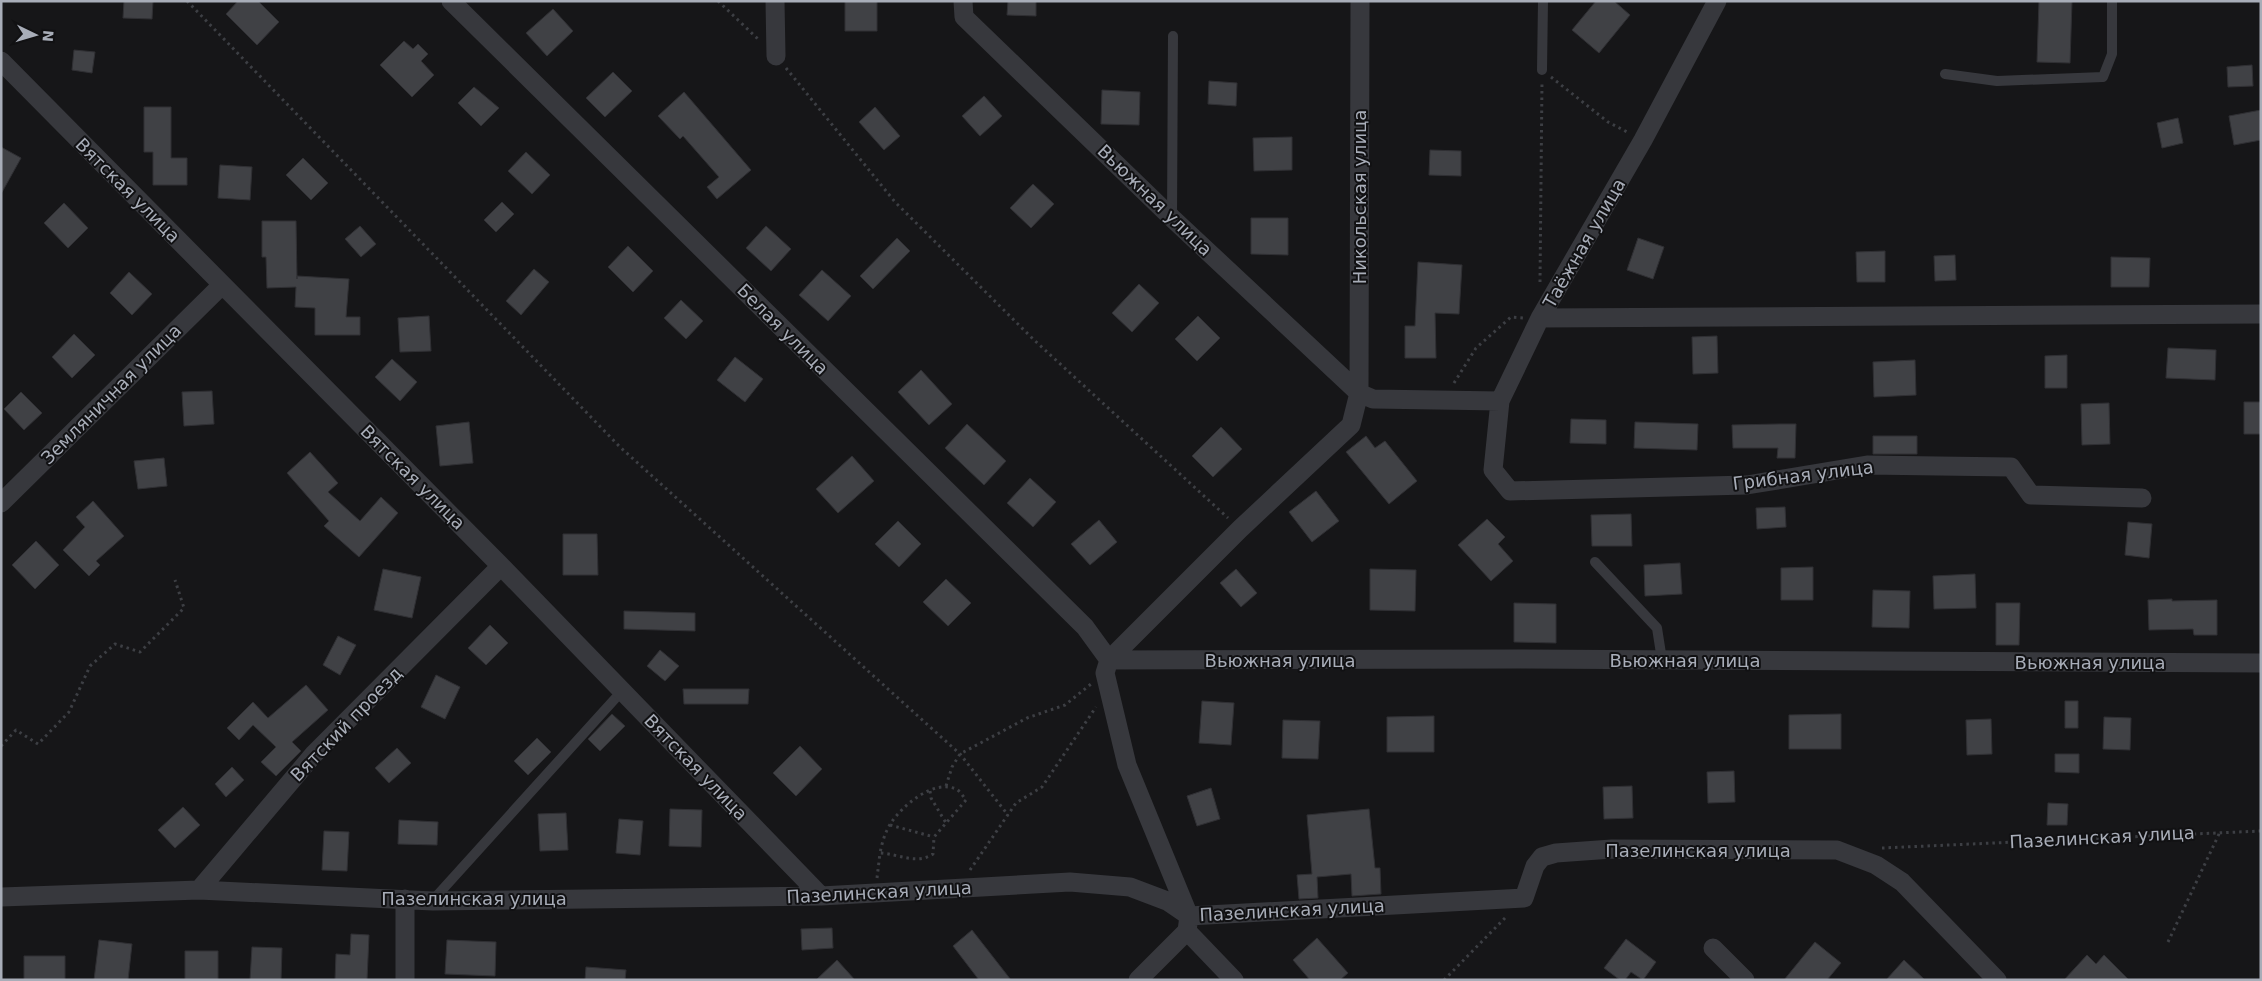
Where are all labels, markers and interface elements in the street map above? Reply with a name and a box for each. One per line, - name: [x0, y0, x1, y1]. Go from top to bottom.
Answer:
- north arrow: [10, 10, 60, 60]
- text: N: [39, 30, 56, 43]
- street label: Никольская улица: [1349, 110, 1370, 284]
- street label: Вятская улица: [71, 133, 185, 247]
- street label: Вьюжная улица: [1093, 140, 1217, 260]
- street label: Таёжная улица: [1538, 175, 1630, 312]
- street label: Белая улица: [733, 279, 833, 379]
- street label: Земляничная улица: [37, 320, 185, 468]
- street label: Вятская улица: [356, 420, 470, 534]
- street label: Грибная улица: [1731, 456, 1875, 494]
- street label: Вьюжная улица: [1205, 650, 1355, 671]
- street label: Вьюжная улица: [1610, 650, 1760, 671]
- street label: Вьюжная улица: [2015, 652, 2165, 673]
- street label: Вятский проезд: [286, 662, 406, 786]
- street label: Вятская улица: [640, 710, 752, 824]
- street label: Пазелинская улица: [2009, 822, 2195, 852]
- street label: Пазелинская улица: [1605, 840, 1791, 861]
- street label: Пазелинская улица: [786, 877, 972, 907]
- street label: Пазелинская улица: [381, 888, 567, 909]
- street label: Пазелинская улица: [1199, 895, 1385, 925]

